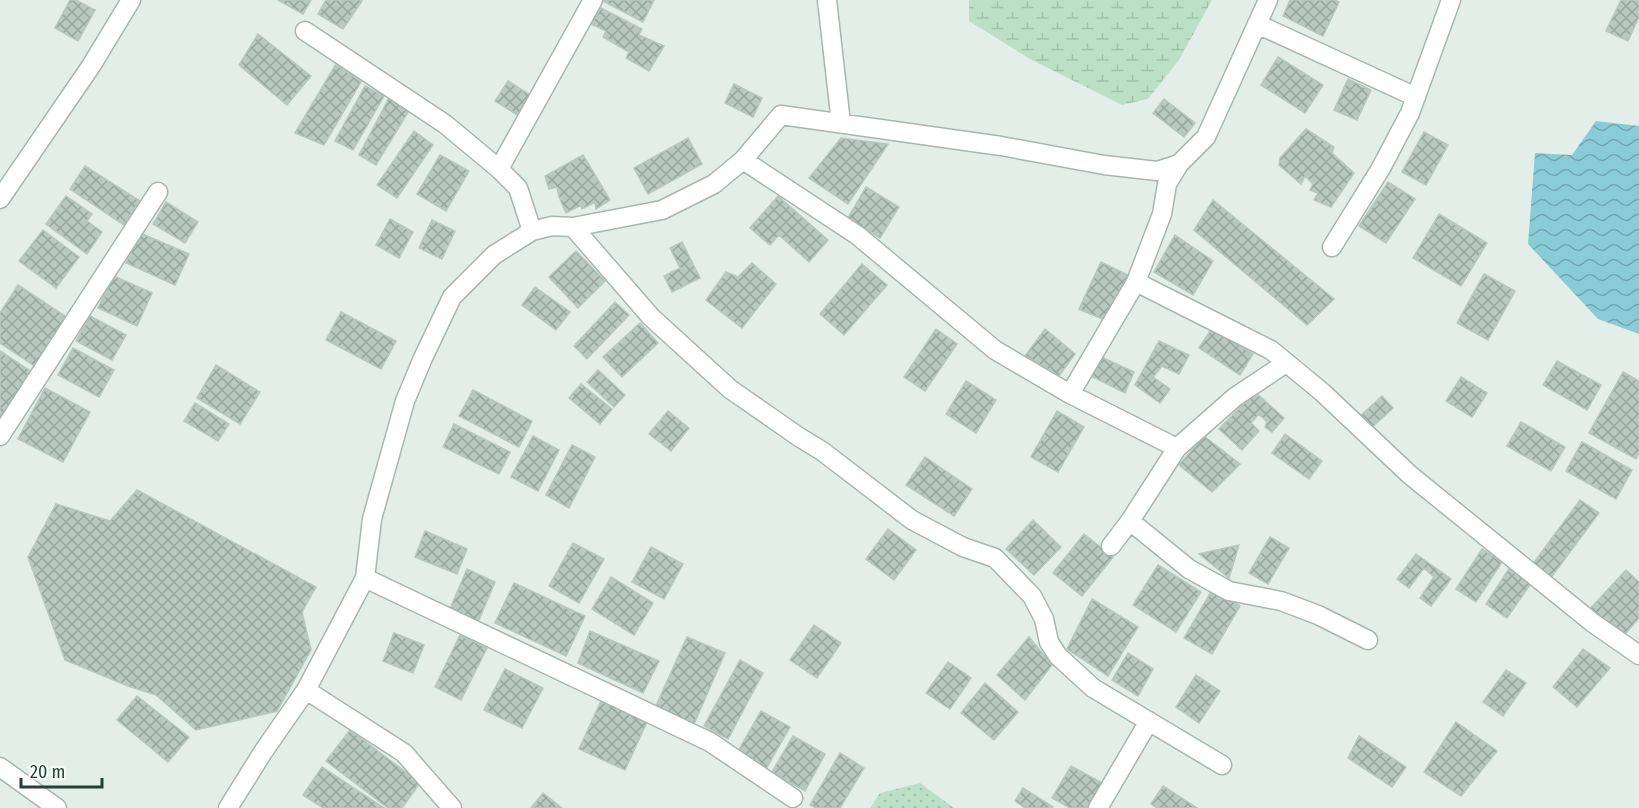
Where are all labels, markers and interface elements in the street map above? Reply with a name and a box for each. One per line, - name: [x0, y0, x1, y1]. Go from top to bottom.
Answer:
- scale bar: [21, 751, 102, 789]
- text: 20 m: [30, 761, 65, 783]

